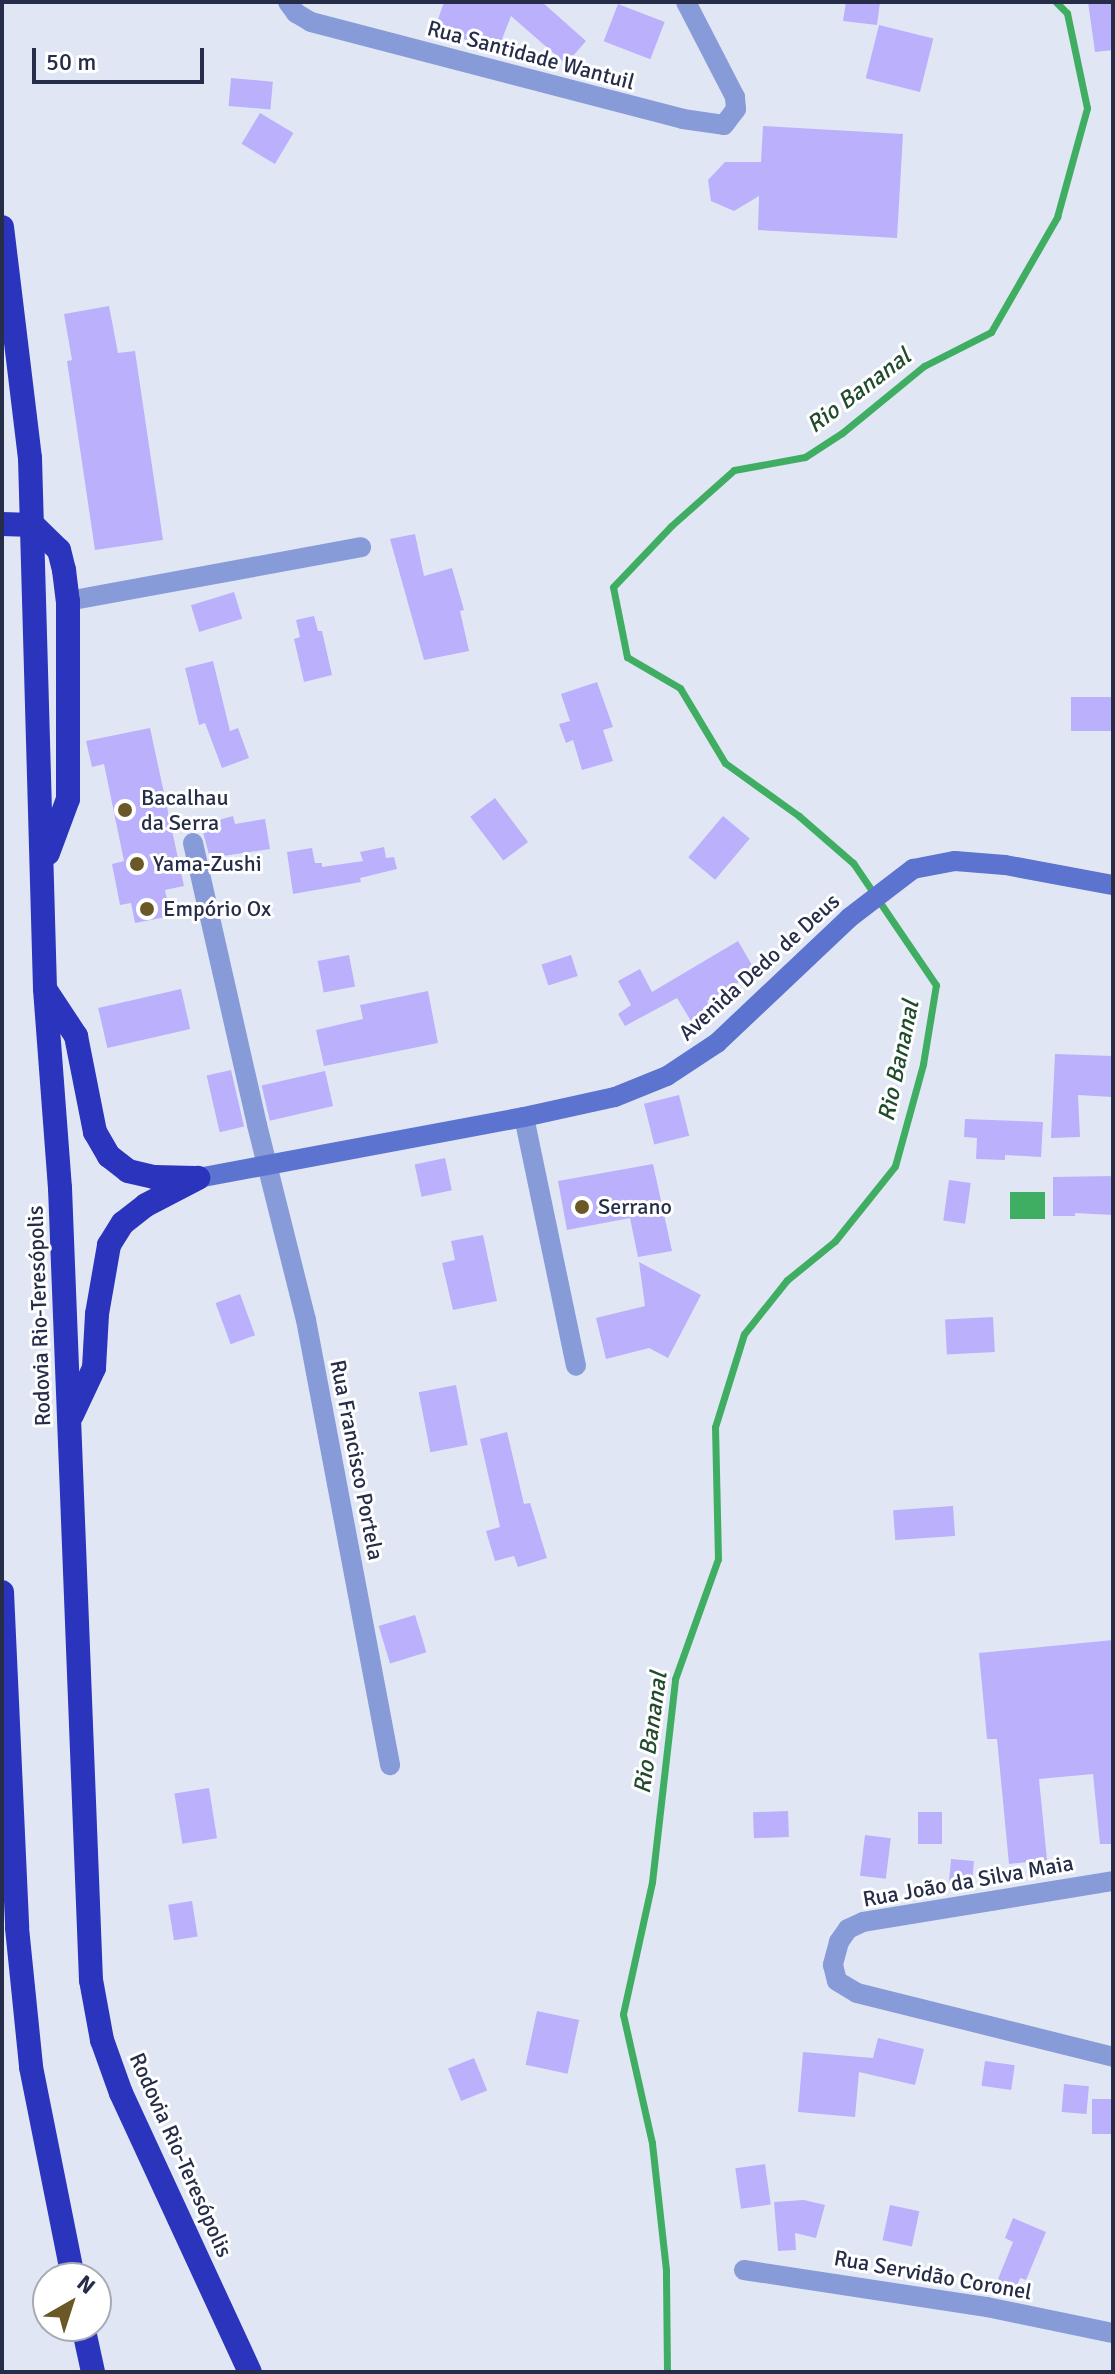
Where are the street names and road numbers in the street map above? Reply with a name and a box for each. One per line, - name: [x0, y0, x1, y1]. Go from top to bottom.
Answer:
- street label: Rua Santidade Wantuil: [425, 15, 637, 95]
- street label: Avenida Dedo de Deus: [673, 888, 845, 1046]
- street label: Rodovia Rio-Teresópolis: [22, 1205, 56, 1427]
- street label: Rua Francisco Portela: [325, 1358, 389, 1562]
- street label: Rua João da Silva Maia: [861, 1849, 1075, 1913]
- street label: Rodovia Rio-Teresópolis: [124, 2049, 238, 2261]
- street label: Rua Servidão Coronel: [832, 2245, 1034, 2305]

